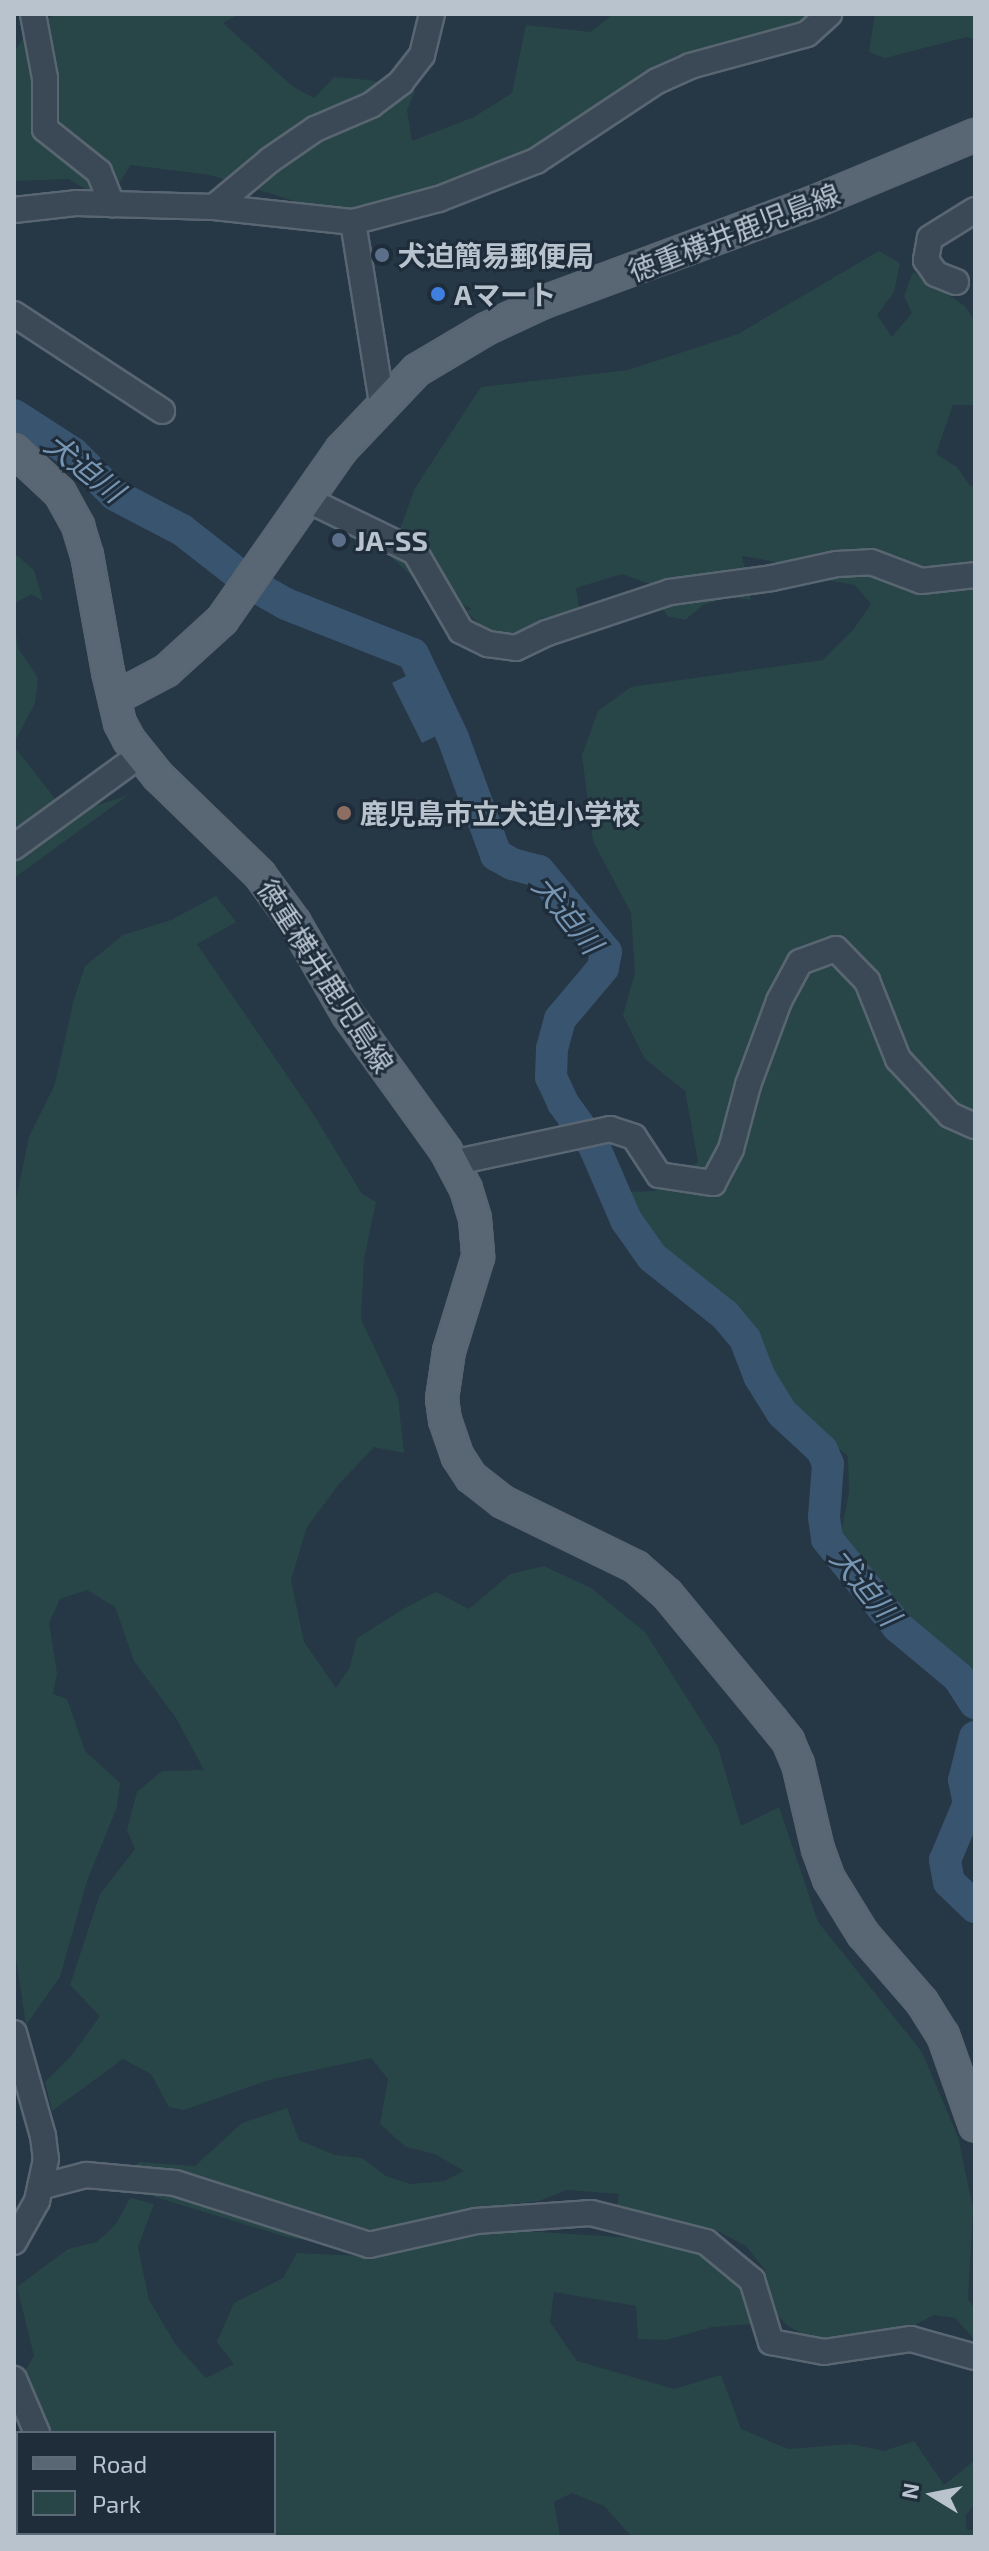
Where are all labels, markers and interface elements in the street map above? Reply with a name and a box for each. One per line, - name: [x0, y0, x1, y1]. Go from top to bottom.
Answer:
- street label: 徳重横井鹿児島線: [623, 176, 845, 288]
- place label: 犬迫簡易郵便局: [398, 238, 594, 272]
- marker: 犬迫簡易郵便局: [373, 246, 391, 264]
- place label: Aマート: [454, 277, 556, 311]
- marker: Aマート: [429, 285, 447, 303]
- water label: 犬迫川: [38, 425, 132, 509]
- place label: JA-SS: [355, 523, 428, 557]
- marker: JA-SS: [330, 531, 348, 549]
- place label: 鹿児島市立犬迫小学校: [360, 796, 640, 830]
- marker: 鹿児島市立犬迫小学校: [335, 804, 353, 822]
- water label: 犬迫川: [526, 868, 610, 960]
- street label: 徳重横井鹿児島線: [251, 873, 401, 1079]
- water label: 犬迫川: [824, 1540, 908, 1632]
- legend: [16, 2431, 276, 2535]
- text: Road: [92, 2449, 147, 2478]
- north arrow: [893, 2455, 973, 2535]
- text: N: [895, 2481, 924, 2501]
- text: Park: [92, 2489, 141, 2518]

